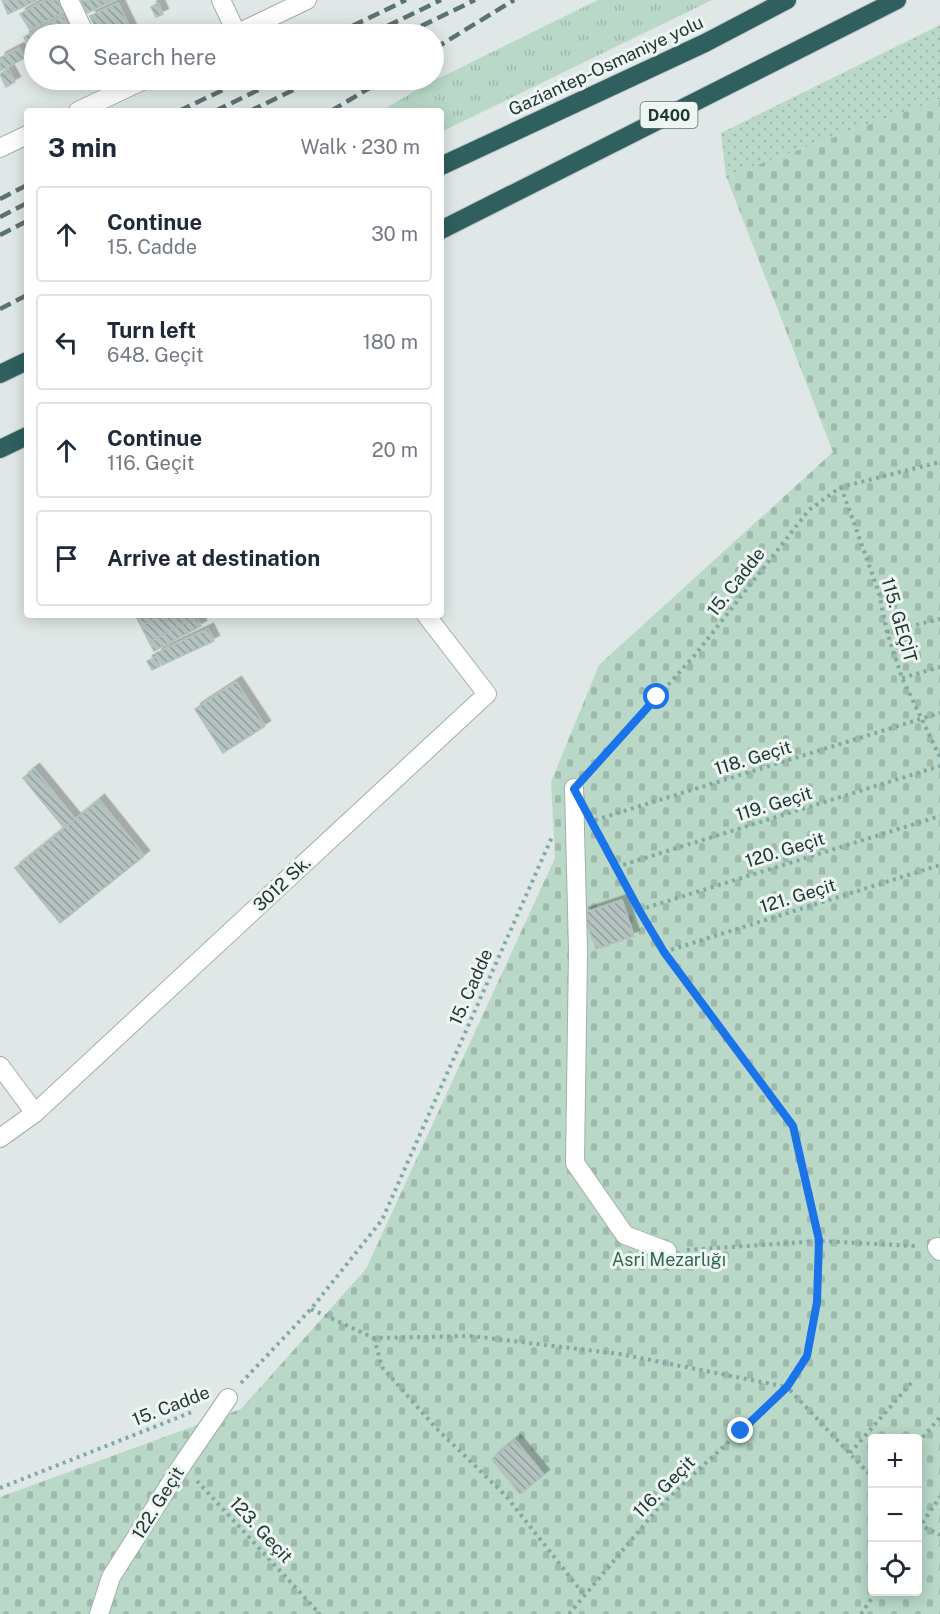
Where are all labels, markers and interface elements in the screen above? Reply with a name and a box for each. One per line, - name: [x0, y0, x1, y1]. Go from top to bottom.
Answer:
- street label: Gaziantep-Osmaniye yolu: [505, 11, 706, 120]
- search box: [24, 24, 444, 90]
- icon: search: [45, 41, 78, 74]
- text: Search here: [93, 44, 217, 70]
- road number: D400: [640, 102, 698, 128]
- text: 3 min: [48, 132, 117, 163]
- text: Walk · 230 m: [301, 135, 420, 159]
- text: Continue: [107, 209, 202, 235]
- icon: ahead: [50, 218, 83, 251]
- text: 30 m: [371, 222, 418, 246]
- text: 15. Cadde: [107, 235, 197, 259]
- text: Turn left: [107, 317, 196, 343]
- icon: left: [50, 326, 83, 359]
- text: 180 m: [363, 330, 418, 354]
- text: 648. Geçit: [107, 343, 204, 367]
- text: Continue: [107, 425, 202, 451]
- icon: ahead: [50, 434, 83, 467]
- text: 20 m: [372, 438, 418, 462]
- text: 116. Geçit: [107, 451, 195, 475]
- icon: arrive: [50, 542, 83, 575]
- street label: 15. Cadde: [702, 543, 769, 620]
- text: Arrive at destination: [107, 545, 320, 571]
- street label: 115. GEÇİT: [877, 575, 923, 665]
- route start: [643, 683, 669, 709]
- street label: 118. Geçit: [712, 736, 794, 779]
- street label: 119. Geçit: [733, 782, 815, 825]
- street label: 120. Geçit: [743, 827, 827, 872]
- street label: 3012 Sk.: [249, 852, 315, 915]
- street label: 121. Geçit: [757, 874, 838, 917]
- street label: 15. Cadde: [444, 945, 497, 1028]
- park label: Asri Mezarlığı: [612, 1249, 726, 1270]
- street label: 15. Cadde: [129, 1381, 212, 1430]
- route end: [727, 1417, 753, 1443]
- map controls: [868, 1434, 922, 1596]
- button: +: [868, 1434, 922, 1488]
- street label: 116. Geçit: [628, 1451, 699, 1522]
- street label: 122. Geçit: [127, 1463, 188, 1543]
- button: −: [868, 1488, 922, 1542]
- street label: 123. Geçit: [226, 1492, 297, 1567]
- button: locate: [868, 1542, 922, 1596]

